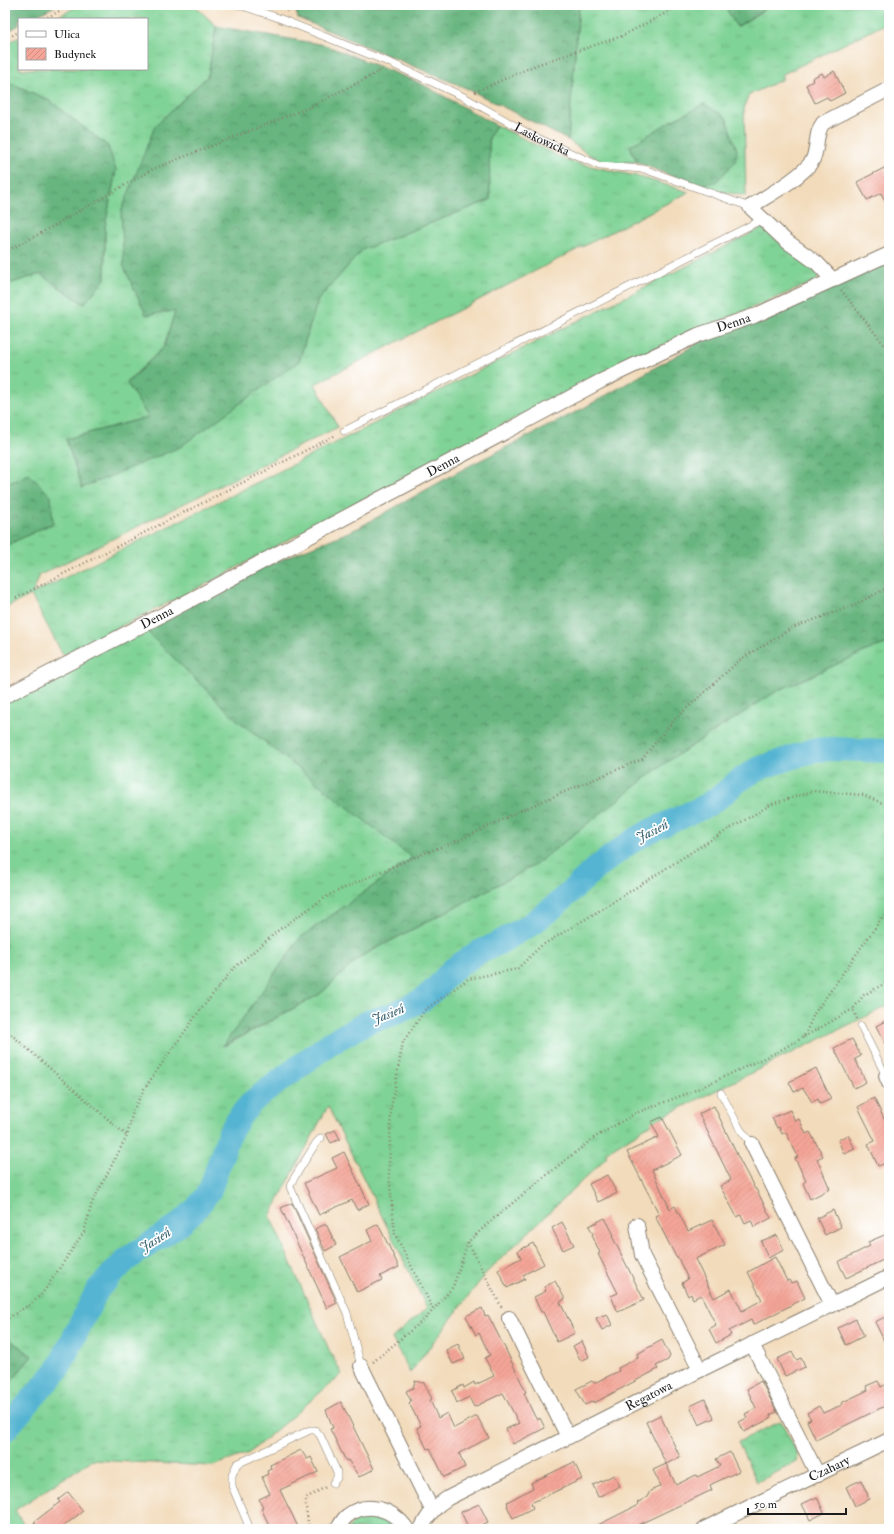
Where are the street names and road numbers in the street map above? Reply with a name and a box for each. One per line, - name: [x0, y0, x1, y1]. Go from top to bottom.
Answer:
- street label: Laskowicka: [511, 119, 573, 160]
- street label: Denna: [714, 310, 753, 336]
- street label: Denna: [424, 450, 463, 481]
- street label: Denna: [138, 602, 177, 633]
- street label: Regatowa: [623, 1377, 675, 1414]
- street label: Czahary: [806, 1452, 853, 1485]

